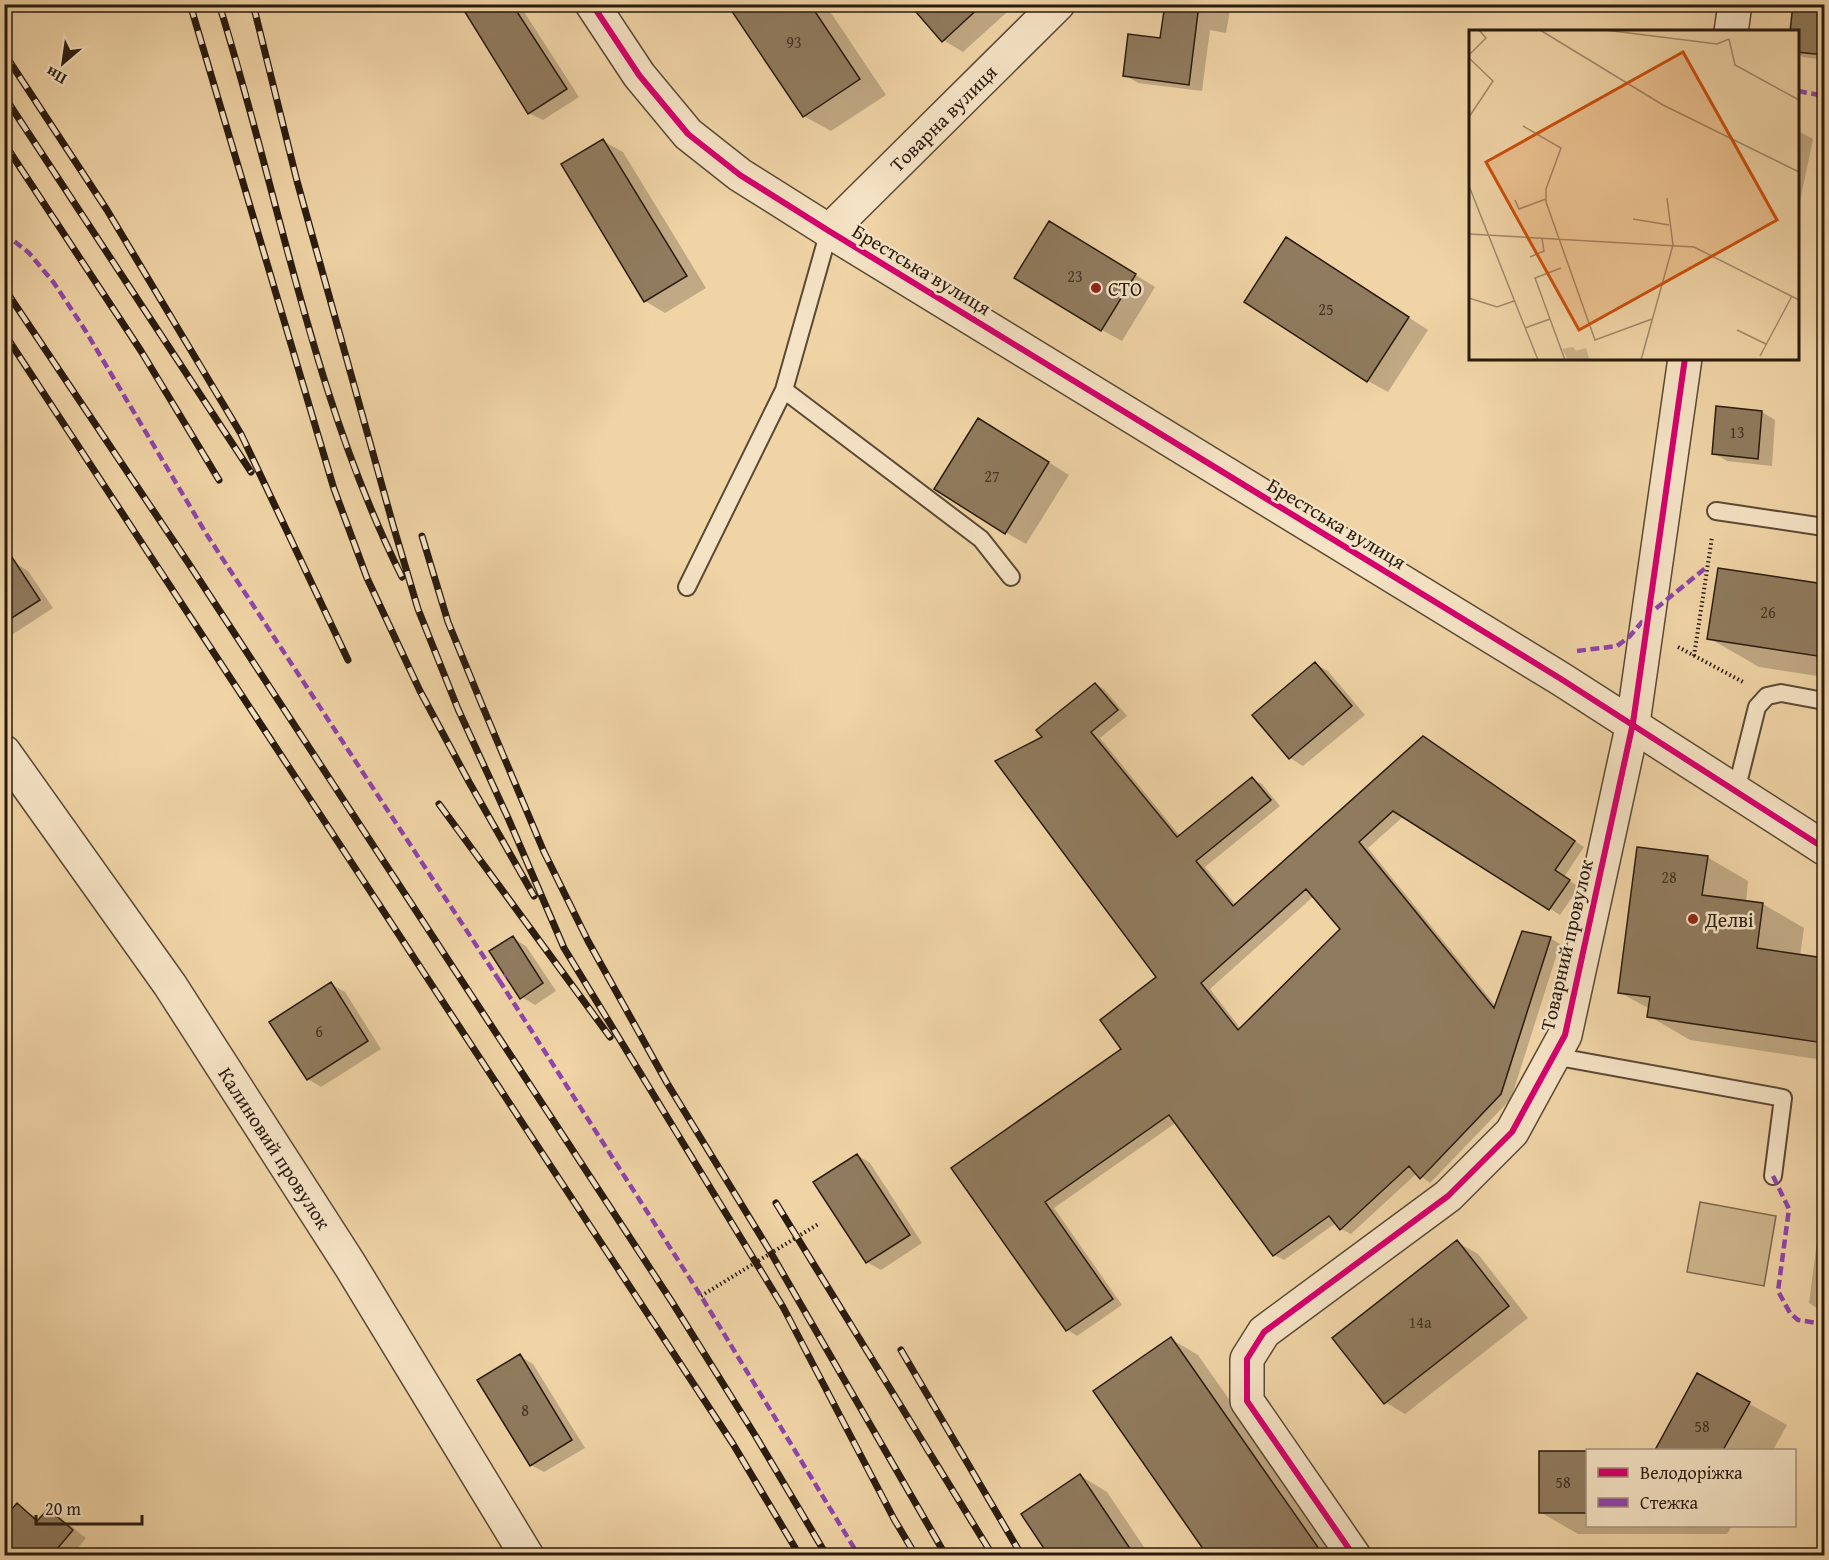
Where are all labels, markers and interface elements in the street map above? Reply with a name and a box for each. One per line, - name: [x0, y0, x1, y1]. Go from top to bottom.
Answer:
- house number: 93: [786, 30, 802, 54]
- inset map: [1469, 30, 1799, 360]
- north arrow: [33, 33, 93, 93]
- street label: Товарна вулиця: [883, 58, 1003, 178]
- text: Пн: [41, 61, 71, 92]
- street label: Брестська вулиця: [847, 216, 997, 322]
- house number: 23: [1067, 264, 1083, 288]
- place label: СТО: [1108, 274, 1142, 303]
- marker: СТО: [1089, 281, 1103, 295]
- house number: 25: [1318, 297, 1334, 321]
- house number: 13: [1729, 420, 1745, 444]
- house number: 27: [984, 464, 1000, 488]
- street label: Брестська вулиця: [1262, 470, 1412, 576]
- house number: 26: [1760, 600, 1776, 624]
- street label: Товарний провулок: [1532, 856, 1600, 1034]
- house number: 28: [1661, 865, 1677, 889]
- place label: Делві: [1704, 905, 1754, 934]
- marker: Делві: [1686, 912, 1700, 926]
- house number: 6: [315, 1019, 323, 1043]
- street label: Калиновий провулок: [212, 1061, 339, 1235]
- house number: 14а: [1408, 1310, 1432, 1334]
- house number: 8: [521, 1398, 529, 1422]
- house number: 58: [1694, 1414, 1710, 1438]
- legend: [1586, 1449, 1796, 1527]
- text: Велодоріжка: [1640, 1459, 1743, 1486]
- house number: 58: [1555, 1470, 1571, 1494]
- scale bar: [36, 1488, 142, 1526]
- text: Стежка: [1640, 1489, 1699, 1516]
- text: 20 m: [45, 1495, 81, 1522]

